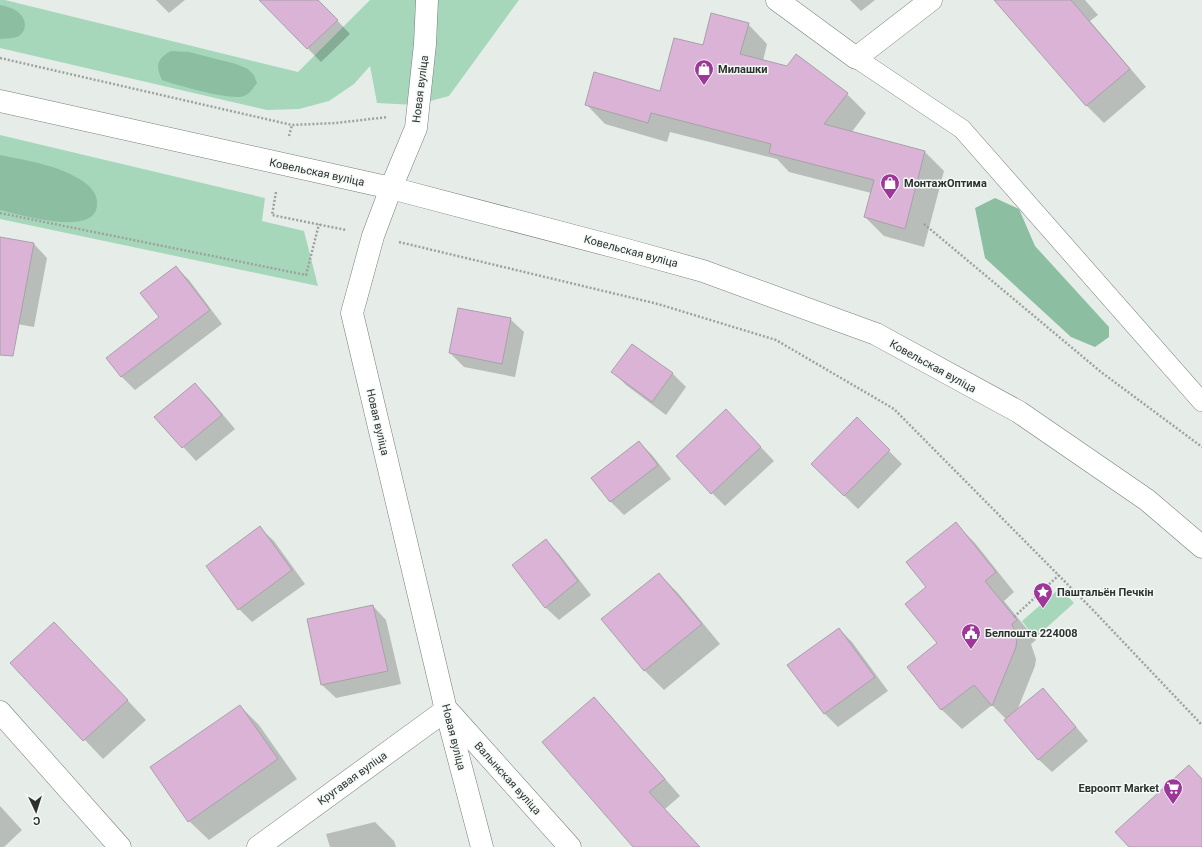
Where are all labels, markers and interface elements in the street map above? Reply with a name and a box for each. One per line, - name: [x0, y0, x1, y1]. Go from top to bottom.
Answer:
- street label: Новая вуліца: [410, 55, 431, 124]
- shop icon: Милашки: [693, 58, 715, 86]
- place label: Милашки: [718, 63, 768, 76]
- street label: Ковельская вуліца: [268, 156, 366, 189]
- shop icon: МонтажОптима: [879, 172, 901, 200]
- place label: МонтажОптима: [904, 177, 987, 190]
- street label: Ковельская вуліца: [582, 233, 679, 270]
- street label: Ковельская вуліца: [887, 337, 978, 396]
- street label: Новая вуліца: [364, 388, 391, 457]
- place icon: Паштальён Печкін: [1032, 581, 1054, 609]
- place label: Паштальён Печкін: [1057, 586, 1154, 599]
- public building icon: Белпошта 224008: [960, 622, 982, 650]
- place label: Белпошта 224008: [985, 627, 1078, 640]
- street label: Новая вуліца: [439, 703, 468, 772]
- street label: Валынская вуліца: [472, 739, 544, 817]
- street label: Кругавая вуліца: [315, 749, 390, 808]
- supermarket icon: Евроопт Market: [1162, 777, 1184, 805]
- place label: Евроопт Market: [1078, 782, 1159, 795]
- north arrow: [16, 791, 56, 831]
- text: С: [33, 814, 41, 827]

